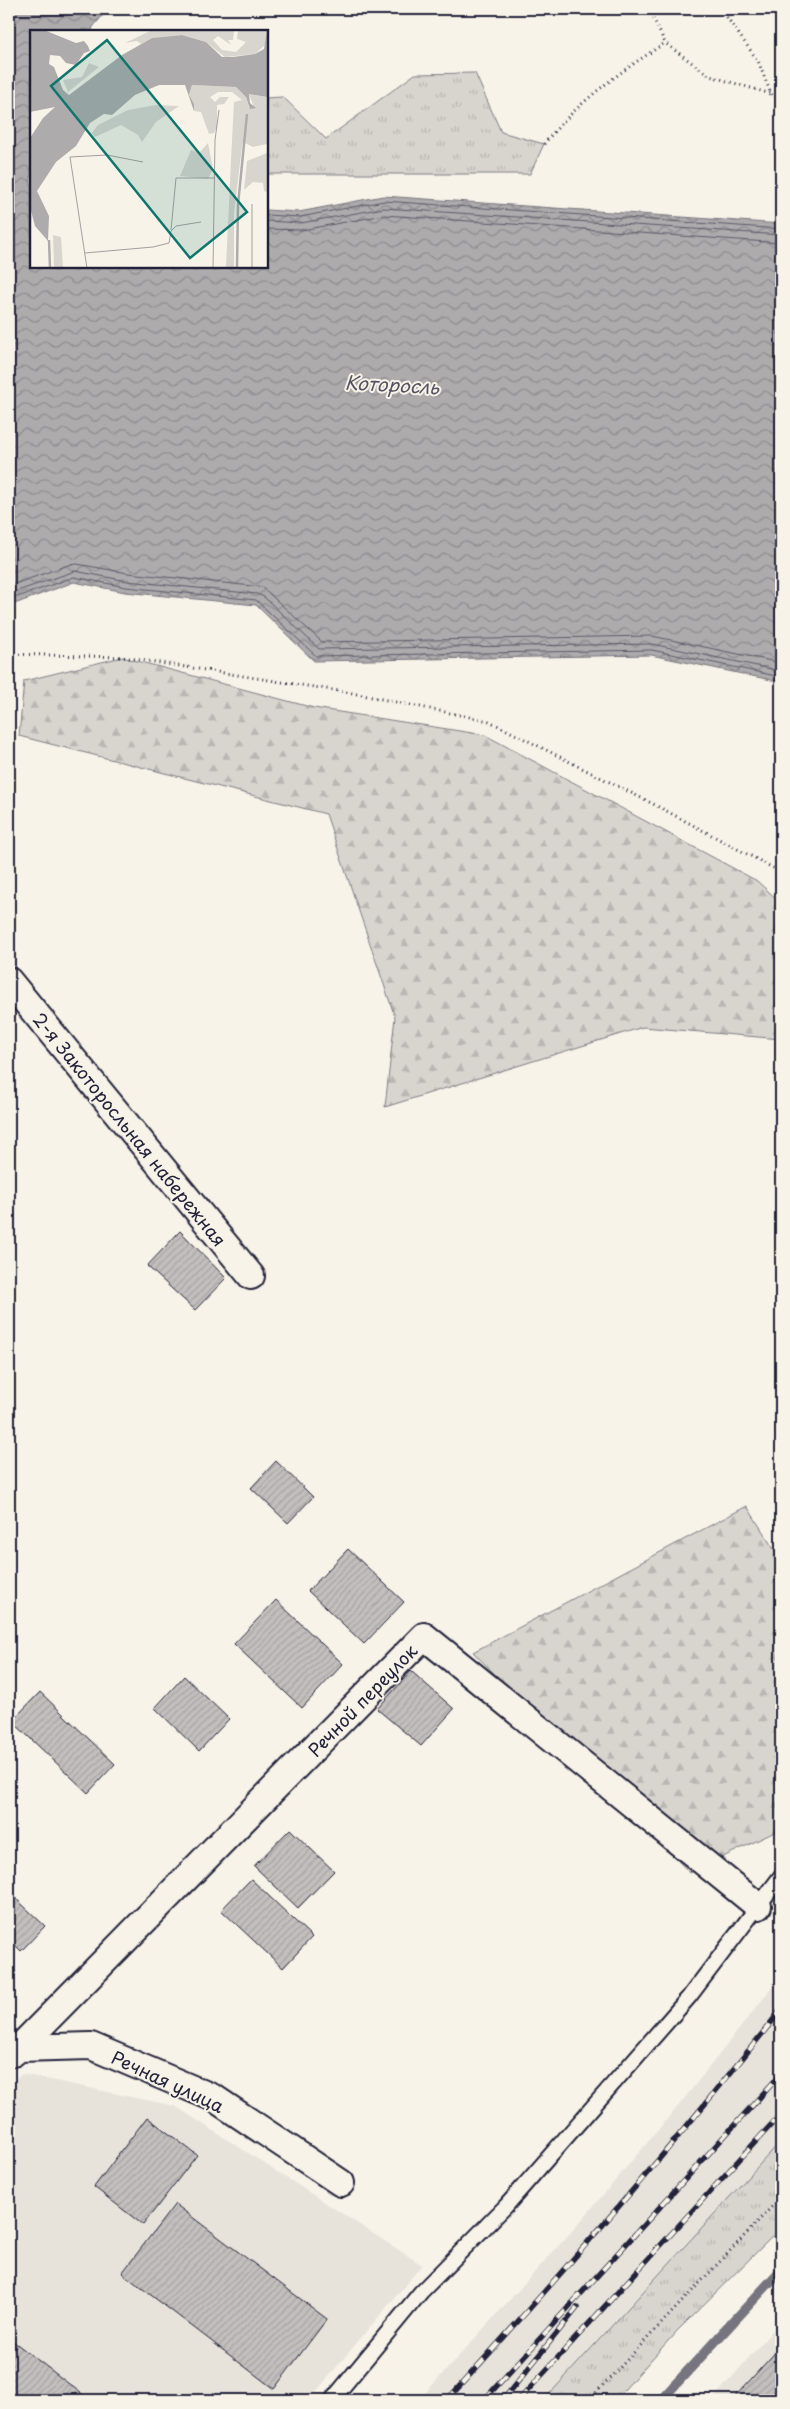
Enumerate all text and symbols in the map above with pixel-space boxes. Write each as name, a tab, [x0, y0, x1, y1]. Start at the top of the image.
inset map	[30, 30, 268, 268]
water label: Которосль	[344, 368, 441, 401]
street label: 2-я Закоторосльная набережная	[27, 1006, 233, 1252]
street label: Речной переулок	[301, 1637, 423, 1762]
street label: Речная улица	[107, 2043, 229, 2119]

